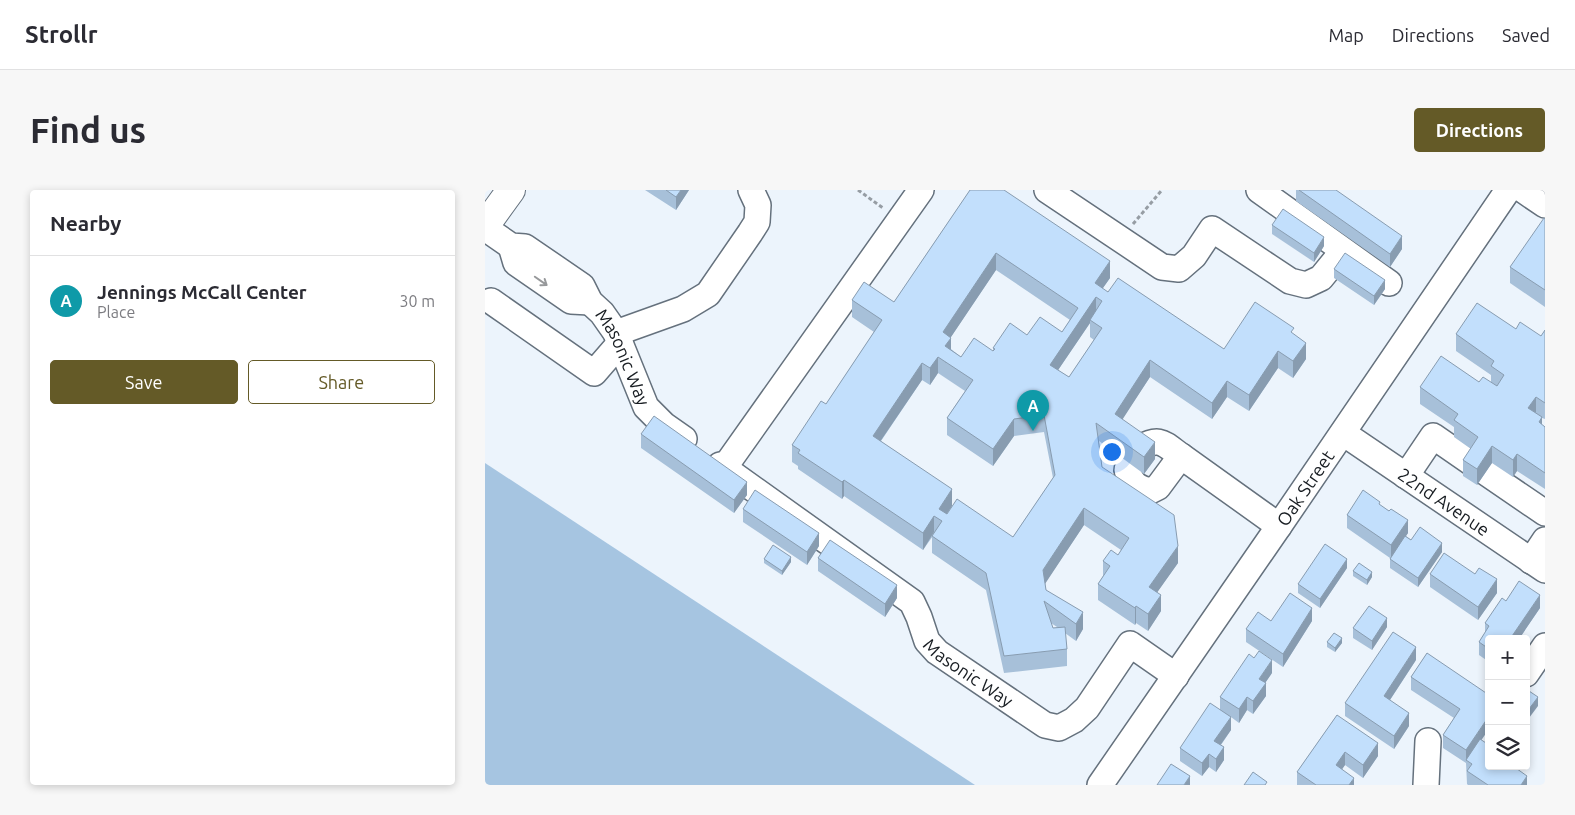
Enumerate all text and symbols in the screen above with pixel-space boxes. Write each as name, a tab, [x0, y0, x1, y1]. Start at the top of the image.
text: Strollr	[25, 21, 98, 48]
text: Map	[1328, 25, 1364, 45]
text: Directions	[1392, 25, 1474, 45]
text: Saved	[1502, 25, 1550, 45]
button: Directions	[1414, 108, 1545, 152]
text: Find us	[30, 110, 146, 150]
text: Nearby	[50, 211, 121, 235]
one-way arrow	[534, 276, 548, 286]
text: Jennings McCall Center	[97, 281, 307, 303]
text: A	[60, 292, 72, 310]
text: 30 m	[399, 292, 435, 310]
text: Place	[97, 303, 135, 321]
street label: Masonic Way	[592, 305, 654, 408]
button: Save	[50, 360, 238, 404]
button: Share	[248, 360, 435, 404]
pin: A	[1017, 390, 1049, 431]
your location	[1099, 439, 1125, 465]
street label: Oak Street	[1272, 446, 1338, 529]
street label: 22nd Avenue	[1395, 463, 1493, 539]
street label: Masonic Way	[920, 634, 1017, 711]
map controls	[1485, 635, 1530, 770]
button: +	[1485, 635, 1530, 680]
button: −	[1485, 680, 1530, 725]
button: layers	[1485, 725, 1530, 770]

